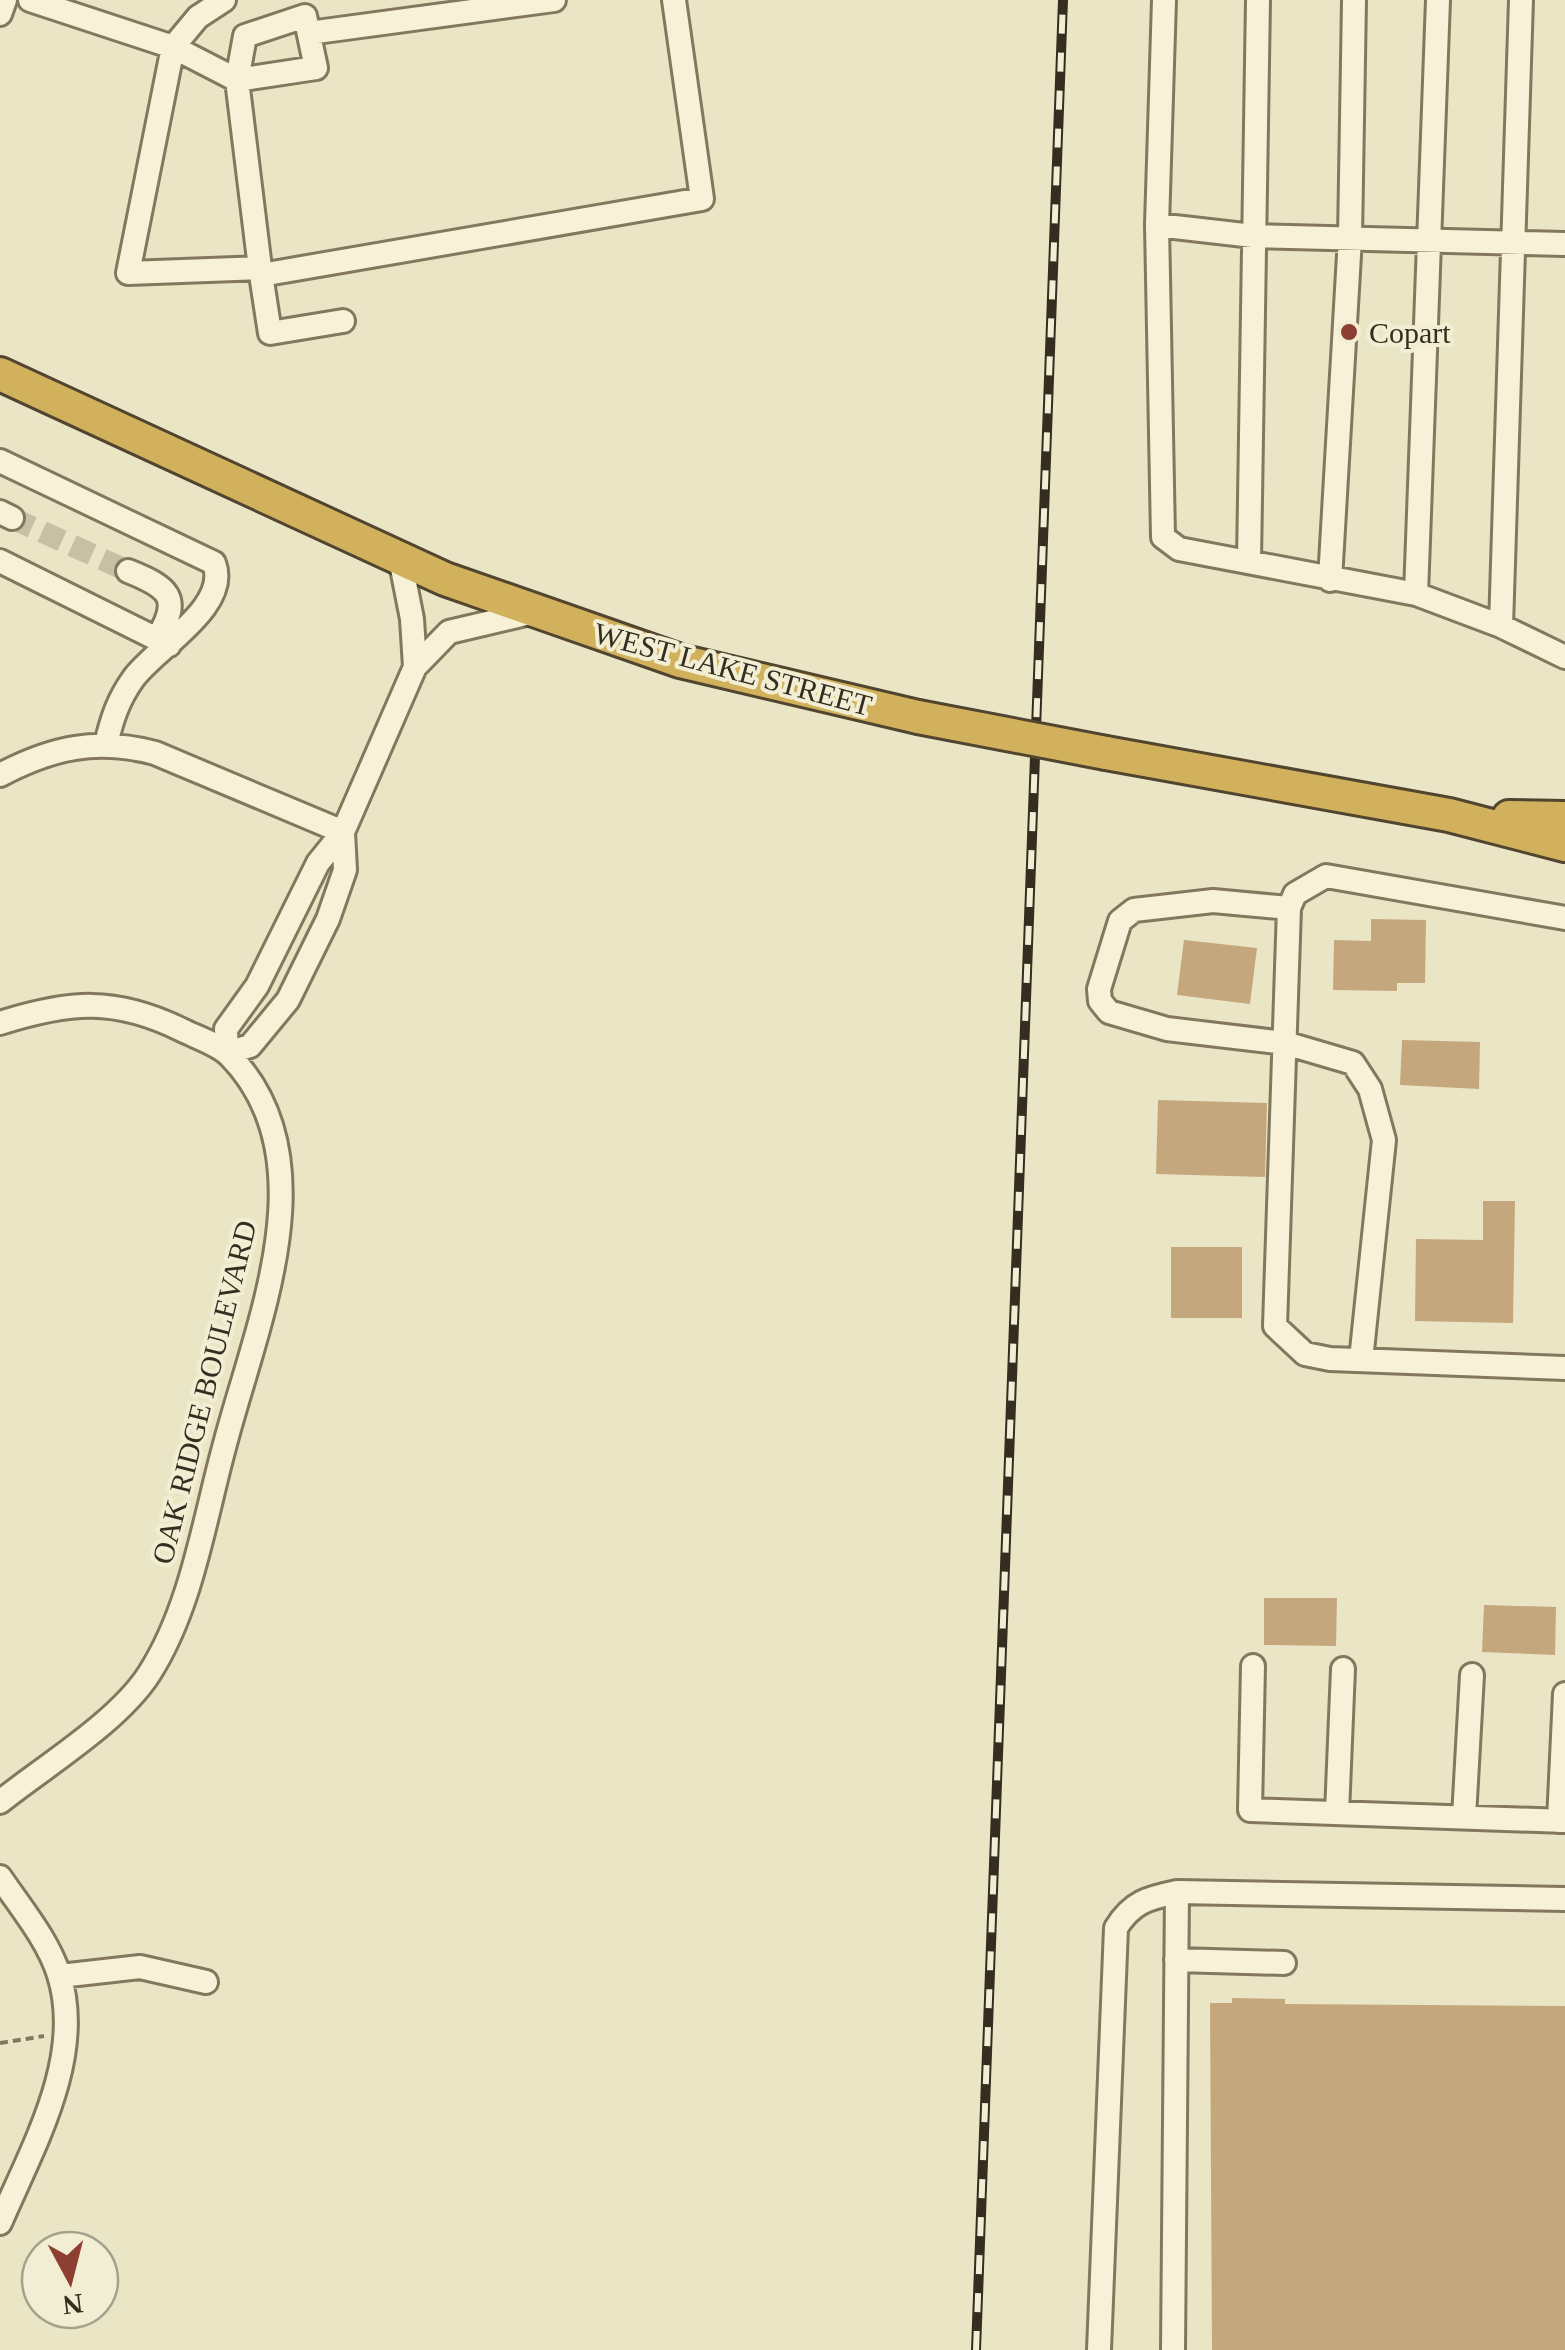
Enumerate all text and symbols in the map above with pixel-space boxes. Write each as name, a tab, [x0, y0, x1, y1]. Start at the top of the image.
place label: Copart	[1369, 316, 1451, 349]
marker: Copart	[1338, 321, 1360, 343]
street label: WEST LAKE STREET	[591, 616, 875, 722]
street label: OAK RIDGE BOULEVARD	[145, 1217, 263, 1567]
north arrow	[20, 2230, 120, 2330]
text: N	[61, 2288, 85, 2321]

